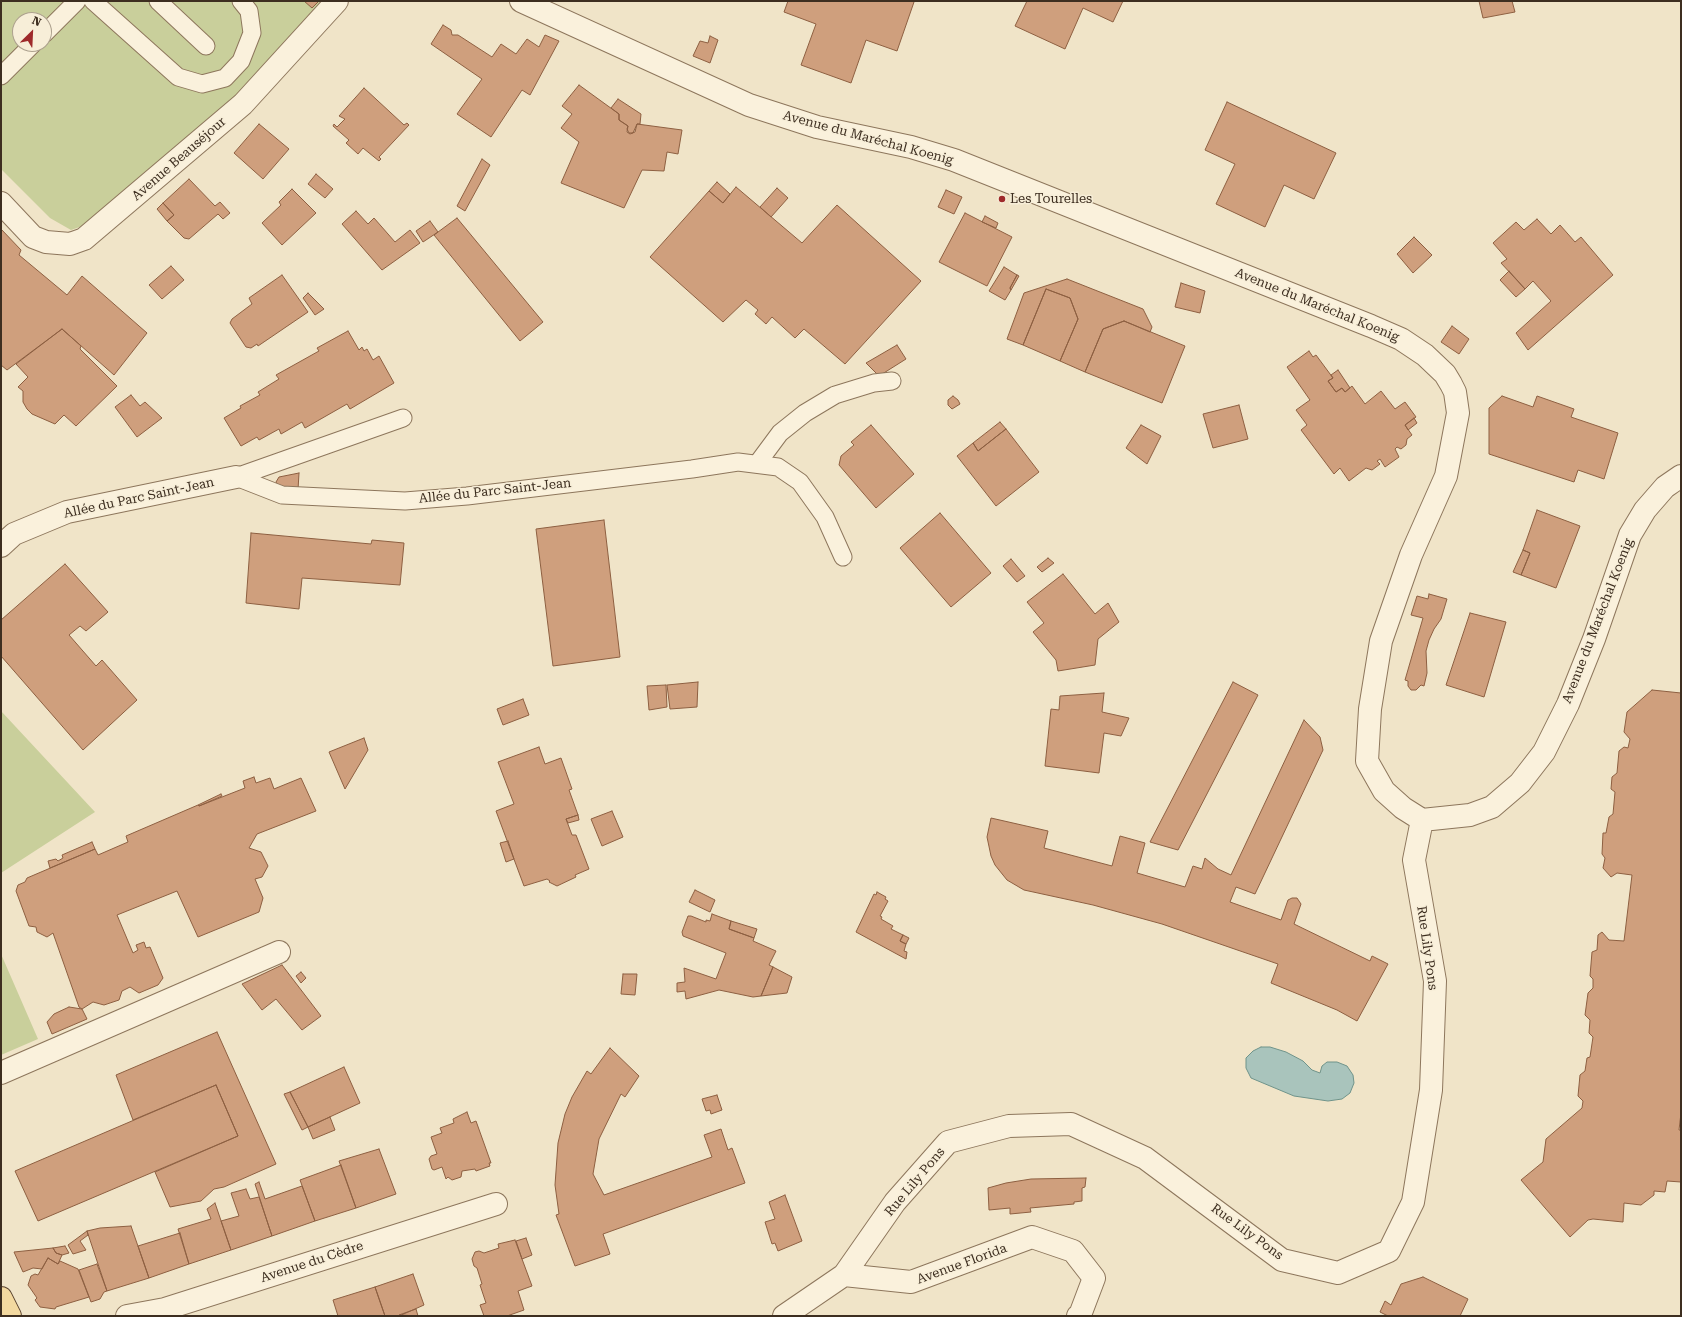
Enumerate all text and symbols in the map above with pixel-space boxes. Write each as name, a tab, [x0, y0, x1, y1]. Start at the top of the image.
north arrow	[12, 12, 52, 52]
text: N	[30, 14, 43, 29]
street label: Avenue du Maréchal Koenig	[781, 108, 955, 168]
street label: Avenue Beauséjour	[129, 114, 229, 204]
place label: Les Tourelles	[1010, 191, 1092, 207]
marker: Les Tourelles	[997, 194, 1007, 204]
street label: Avenue du Maréchal Koenig	[1233, 265, 1401, 345]
street label: Allée du Parc Saint-Jean	[62, 474, 216, 522]
street label: Allée du Parc Saint-Jean	[418, 475, 572, 507]
street label: Avenue du Maréchal Koenig	[1559, 536, 1637, 706]
street label: Rue Lily Pons	[1413, 905, 1441, 991]
street label: Rue Lily Pons	[882, 1144, 948, 1220]
street label: Rue Lily Pons	[1208, 1201, 1286, 1263]
street label: Avenue du Cèdre	[259, 1238, 365, 1286]
street label: Avenue Florida	[915, 1240, 1009, 1288]

